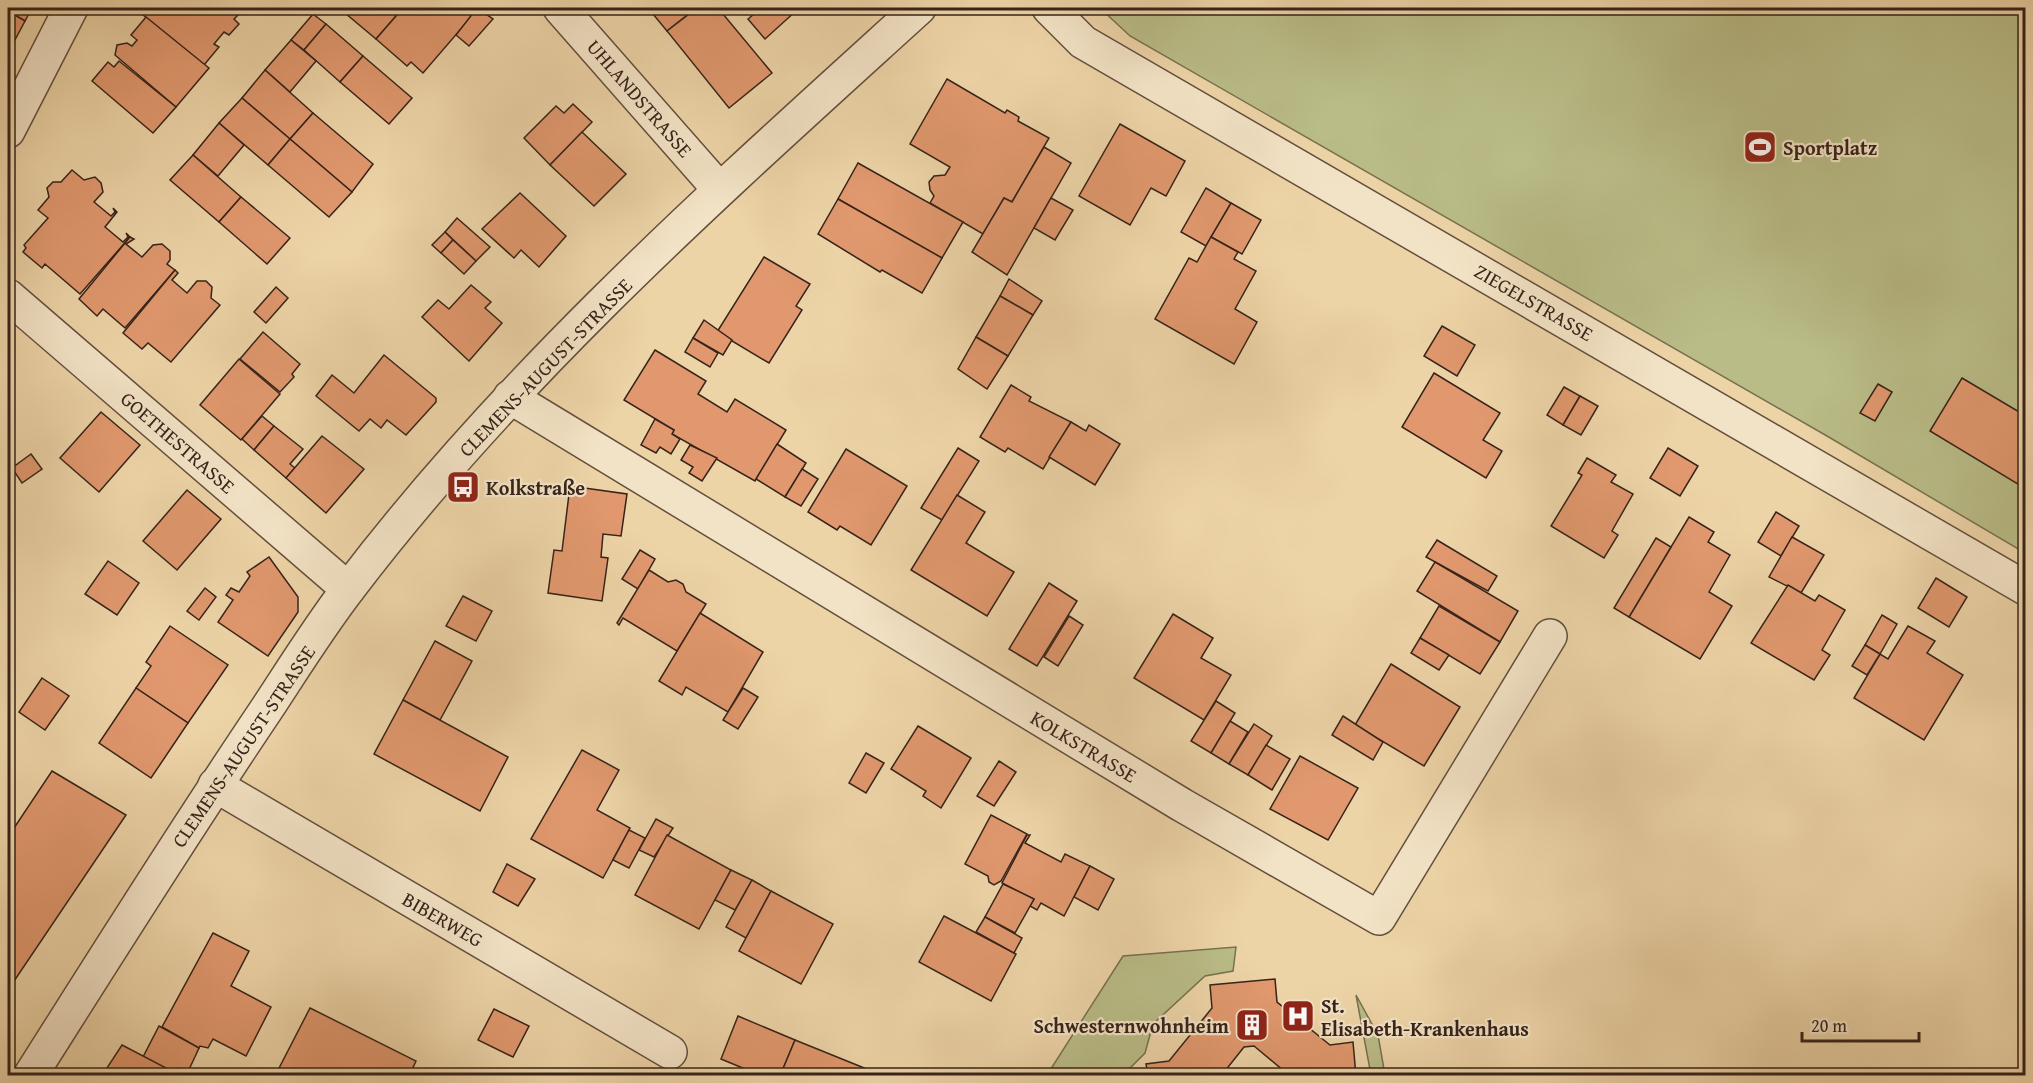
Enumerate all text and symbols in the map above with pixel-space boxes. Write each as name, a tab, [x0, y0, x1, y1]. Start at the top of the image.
street label: UHLANDSTRASSE	[581, 33, 699, 163]
sports icon: Sportplatz	[1742, 129, 1778, 165]
place label: Sportplatz	[1783, 133, 1877, 162]
street label: ZIEGELSTRASSE	[1469, 256, 1599, 348]
street label: CLEMENS-AUGUST-STRASSE	[452, 271, 638, 463]
street label: GOETHESTRASSE	[115, 384, 241, 500]
bus stop icon: Kolkstraße	[445, 469, 481, 505]
place label: Kolkstraße	[486, 473, 585, 502]
street label: CLEMENS-AUGUST-STRASSE	[164, 639, 322, 853]
street label: KOLKSTRASSE	[1025, 703, 1143, 789]
street label: BIBERWEG	[397, 884, 489, 954]
place label: St. Elisabeth-Krankenhaus	[1321, 991, 1529, 1043]
hospital icon: St. Elisabeth-Krankenhaus	[1280, 998, 1316, 1034]
scale bar	[1802, 1005, 1919, 1043]
building icon: Schwesternwohnheim	[1234, 1007, 1270, 1043]
place label: Schwesternwohnheim	[1034, 1011, 1229, 1040]
text: 20 m	[1811, 1012, 1847, 1039]

